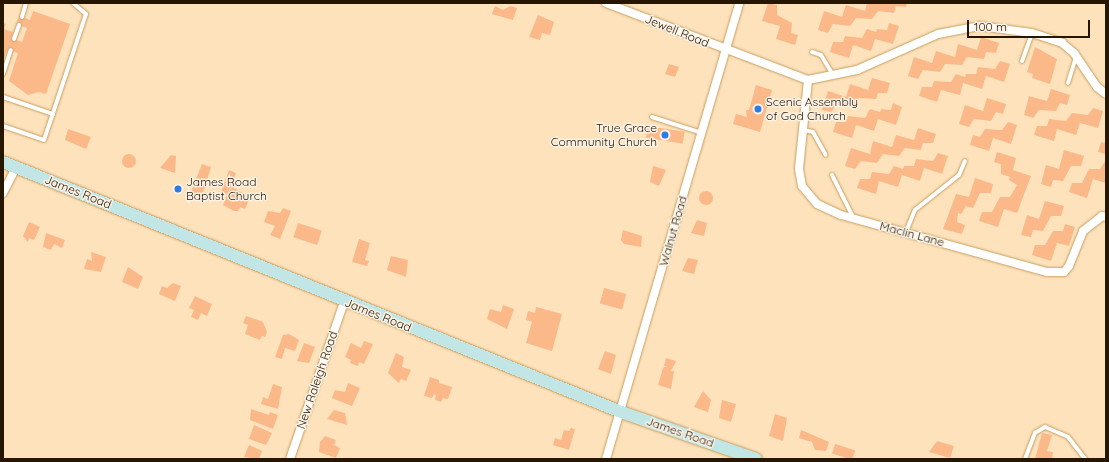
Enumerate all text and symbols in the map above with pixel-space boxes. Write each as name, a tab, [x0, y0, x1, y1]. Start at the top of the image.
street label: Jewell Road	[643, 12, 711, 50]
scale bar	[969, 12, 1092, 38]
text: 100 m	[974, 19, 1007, 34]
place label: Scenic Assembly of God Church	[766, 95, 858, 123]
marker: Scenic Assembly of God Church	[753, 104, 763, 114]
place label: True Grace Community Church	[551, 121, 657, 149]
marker: True Grace Community Church	[660, 130, 670, 140]
street label: James Road	[43, 172, 113, 212]
place label: James Road Baptist Church	[186, 175, 267, 203]
marker: James Road Baptist Church	[173, 184, 183, 194]
street label: Walnut Road	[656, 194, 690, 268]
street label: Maclin Lane	[878, 218, 946, 250]
street label: James Road	[343, 295, 413, 335]
street label: New Raleigh Road	[294, 329, 340, 431]
street label: James Road	[644, 414, 716, 450]

